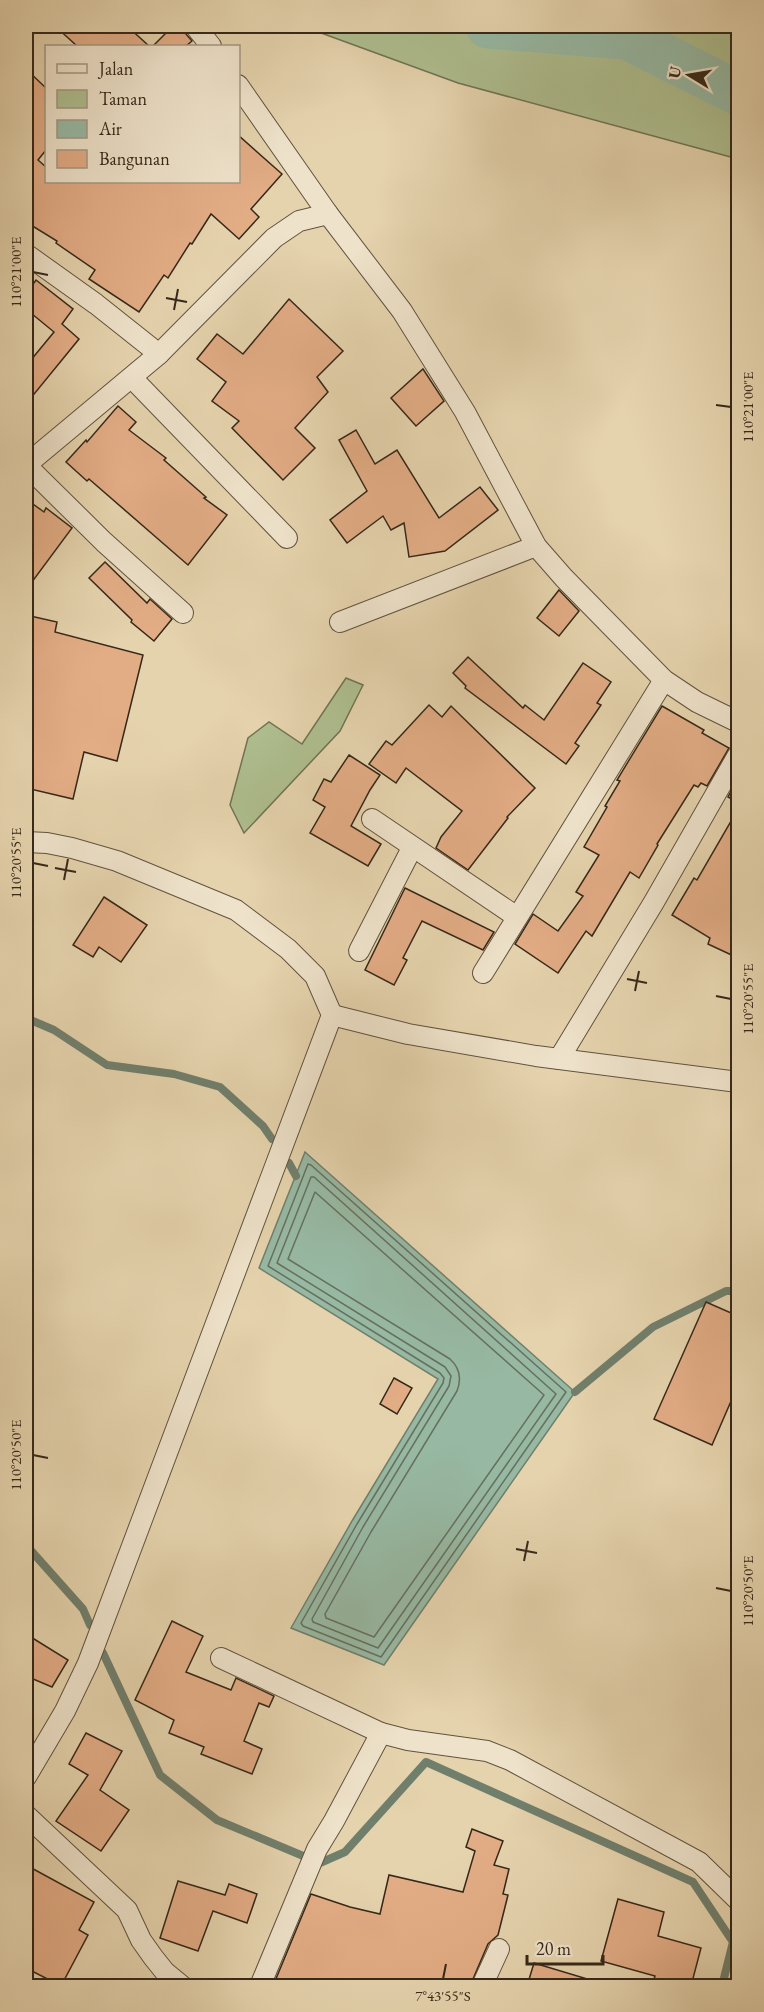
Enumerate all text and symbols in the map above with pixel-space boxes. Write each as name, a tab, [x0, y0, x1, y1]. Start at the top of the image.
legend	[45, 45, 240, 183]
north arrow	[659, 45, 719, 105]
text: Jalan	[97, 57, 134, 80]
text: U	[663, 64, 686, 80]
text: Taman	[99, 87, 148, 110]
text: Air	[98, 117, 122, 140]
text: Bangunan	[99, 147, 170, 170]
text: 110°21'00"E	[6, 236, 25, 308]
text: 110°21'00"E	[738, 371, 757, 443]
text: 110°20'55"E	[6, 827, 25, 899]
text: 110°20'55"E	[738, 963, 757, 1035]
text: 110°20'50"E	[6, 1419, 25, 1491]
text: 110°20'50"E	[738, 1555, 757, 1627]
scale bar	[527, 1928, 604, 1966]
text: 20 m	[536, 1937, 571, 1960]
text: 7°43'55"S	[415, 1986, 471, 2005]

